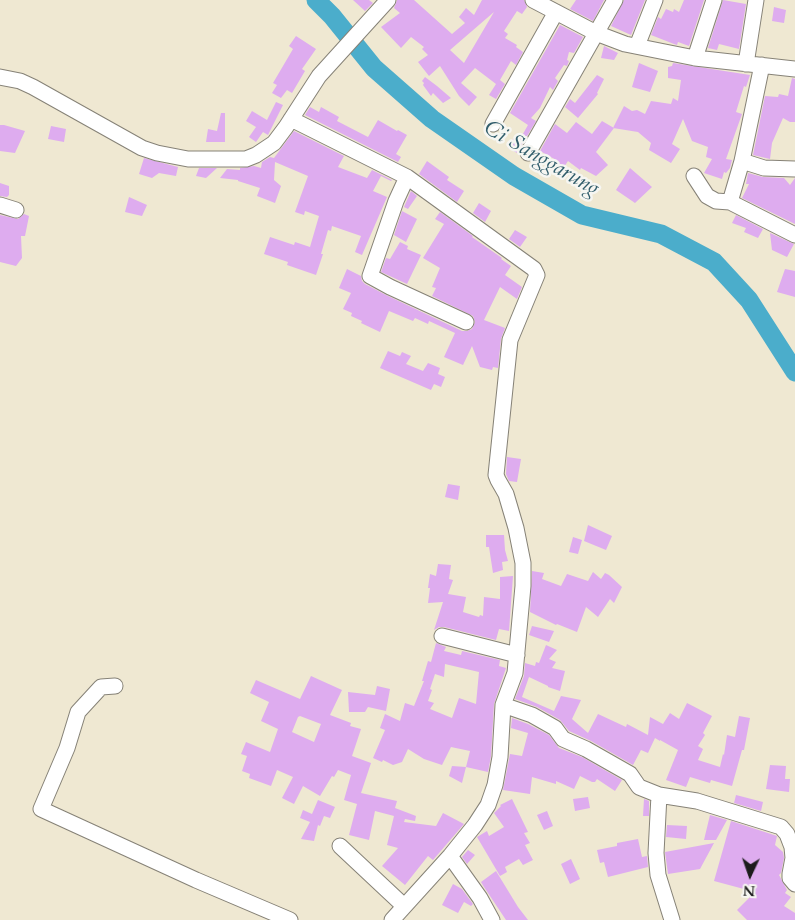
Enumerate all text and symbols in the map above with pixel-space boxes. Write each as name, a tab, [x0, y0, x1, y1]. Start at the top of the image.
water label: Ci Sanggarung	[479, 115, 603, 203]
north arrow	[725, 850, 775, 900]
text: N	[743, 881, 756, 900]

